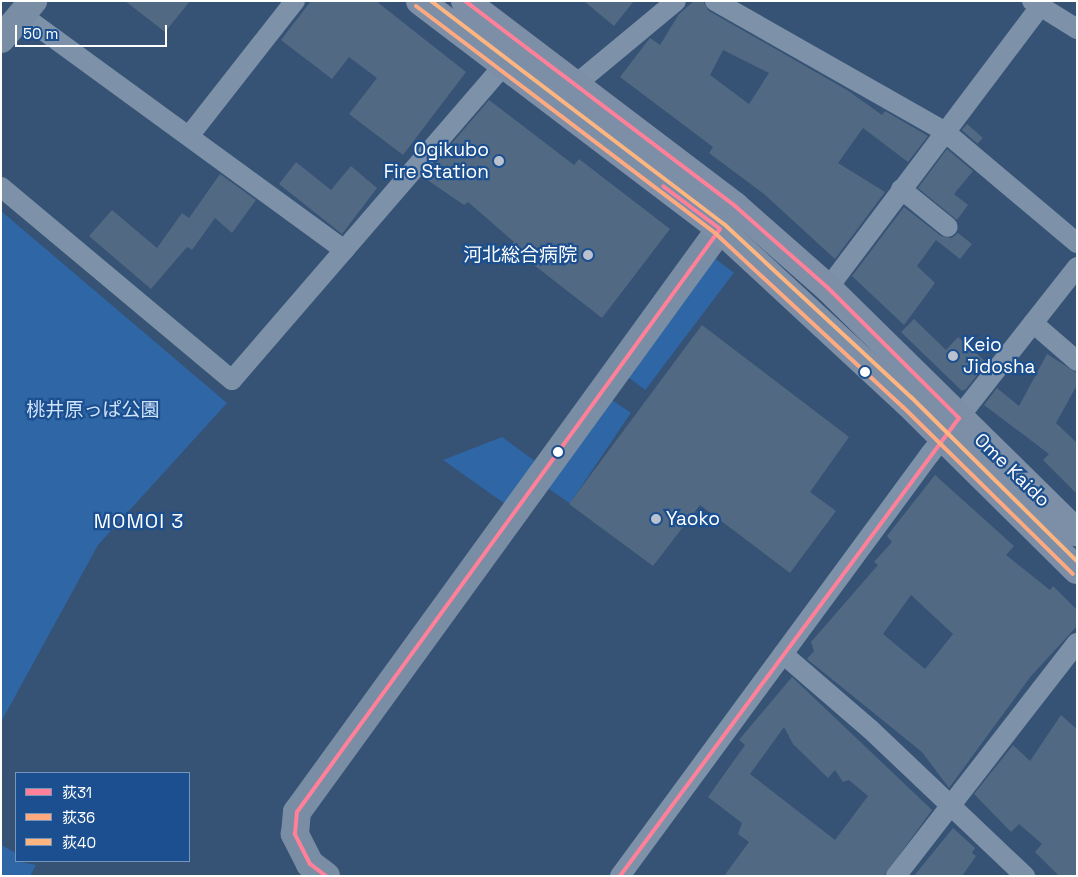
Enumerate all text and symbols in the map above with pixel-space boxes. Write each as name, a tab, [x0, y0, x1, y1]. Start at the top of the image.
scale bar	[18, 15, 170, 47]
text: 50 m	[23, 24, 58, 43]
place label: Ogikubo Fire Station	[384, 139, 489, 183]
marker: Ogikubo Fire Station	[493, 155, 505, 167]
place label: 河北総合病院	[463, 244, 577, 266]
marker: 河北総合病院	[581, 248, 595, 262]
place label: Keio Jidosha	[963, 334, 1036, 378]
marker: Keio Jidosha	[947, 350, 959, 362]
unlabelled marker	[860, 367, 870, 377]
park label: 桃井原っぱ公園	[27, 399, 159, 421]
street label: Ome Kaido	[969, 428, 1055, 512]
unlabelled marker	[553, 447, 563, 457]
place label: Yaoko	[666, 508, 720, 530]
district label: MOMOI 3	[93, 509, 185, 533]
marker: Yaoko	[650, 513, 662, 525]
legend	[15, 772, 190, 862]
text: 荻31	[62, 783, 92, 802]
text: 荻36	[62, 808, 95, 827]
text: 荻40	[62, 833, 96, 852]

